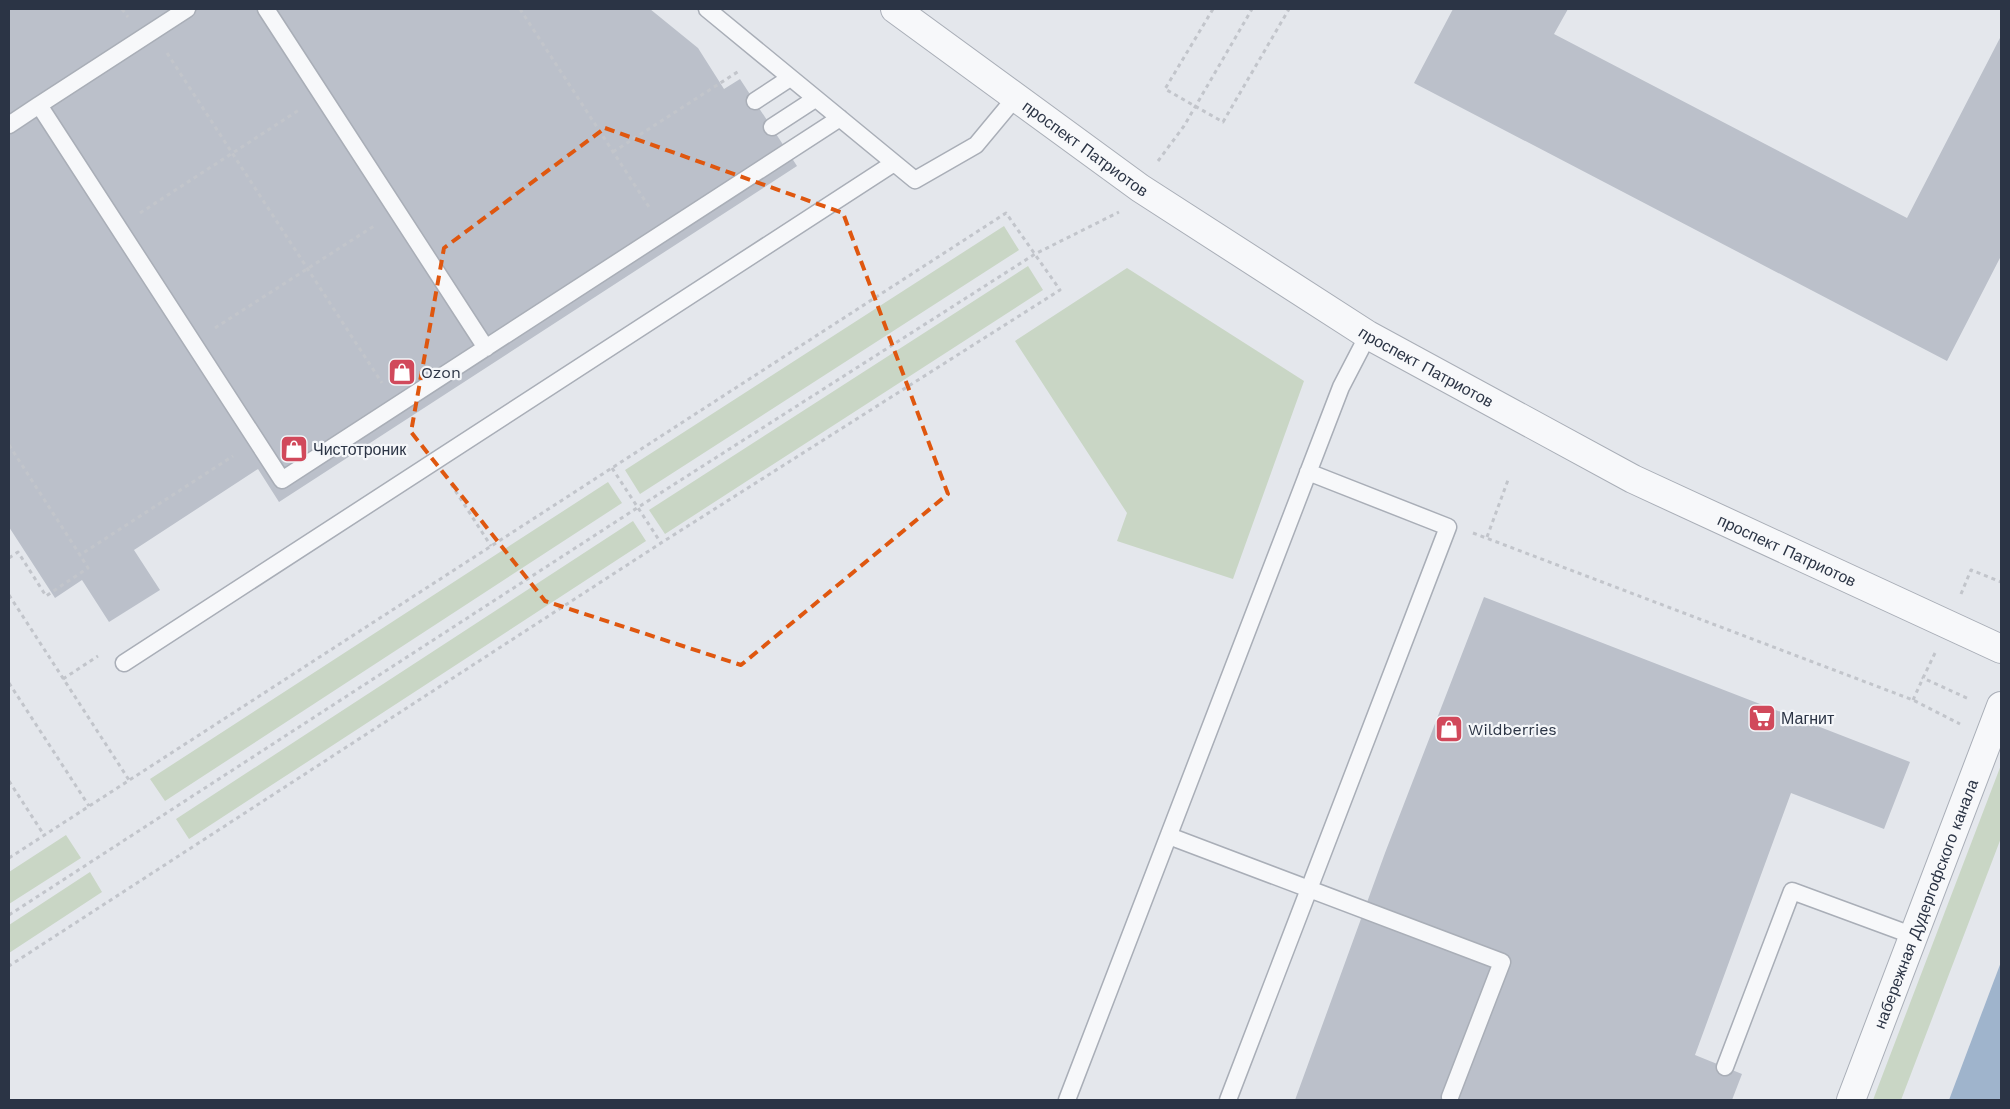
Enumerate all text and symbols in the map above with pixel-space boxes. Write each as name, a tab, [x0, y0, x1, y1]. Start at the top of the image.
street label: проспект Патриотов	[1019, 96, 1152, 200]
street label: проспект Патриотов	[1355, 322, 1497, 411]
shop icon: Ozon	[387, 357, 417, 387]
place label: Ozon	[421, 363, 461, 382]
shop icon: Чистотроник	[279, 434, 309, 464]
place label: Чистотроник	[313, 440, 407, 459]
street label: проспект Патриотов	[1715, 510, 1859, 590]
supermarket icon: Магнит	[1747, 703, 1777, 733]
place label: Магнит	[1781, 709, 1835, 728]
shop icon: Wildberries	[1434, 714, 1464, 744]
place label: Wildberries	[1468, 720, 1557, 739]
street label: набережная Дудергофского канала	[1870, 776, 1982, 1031]

